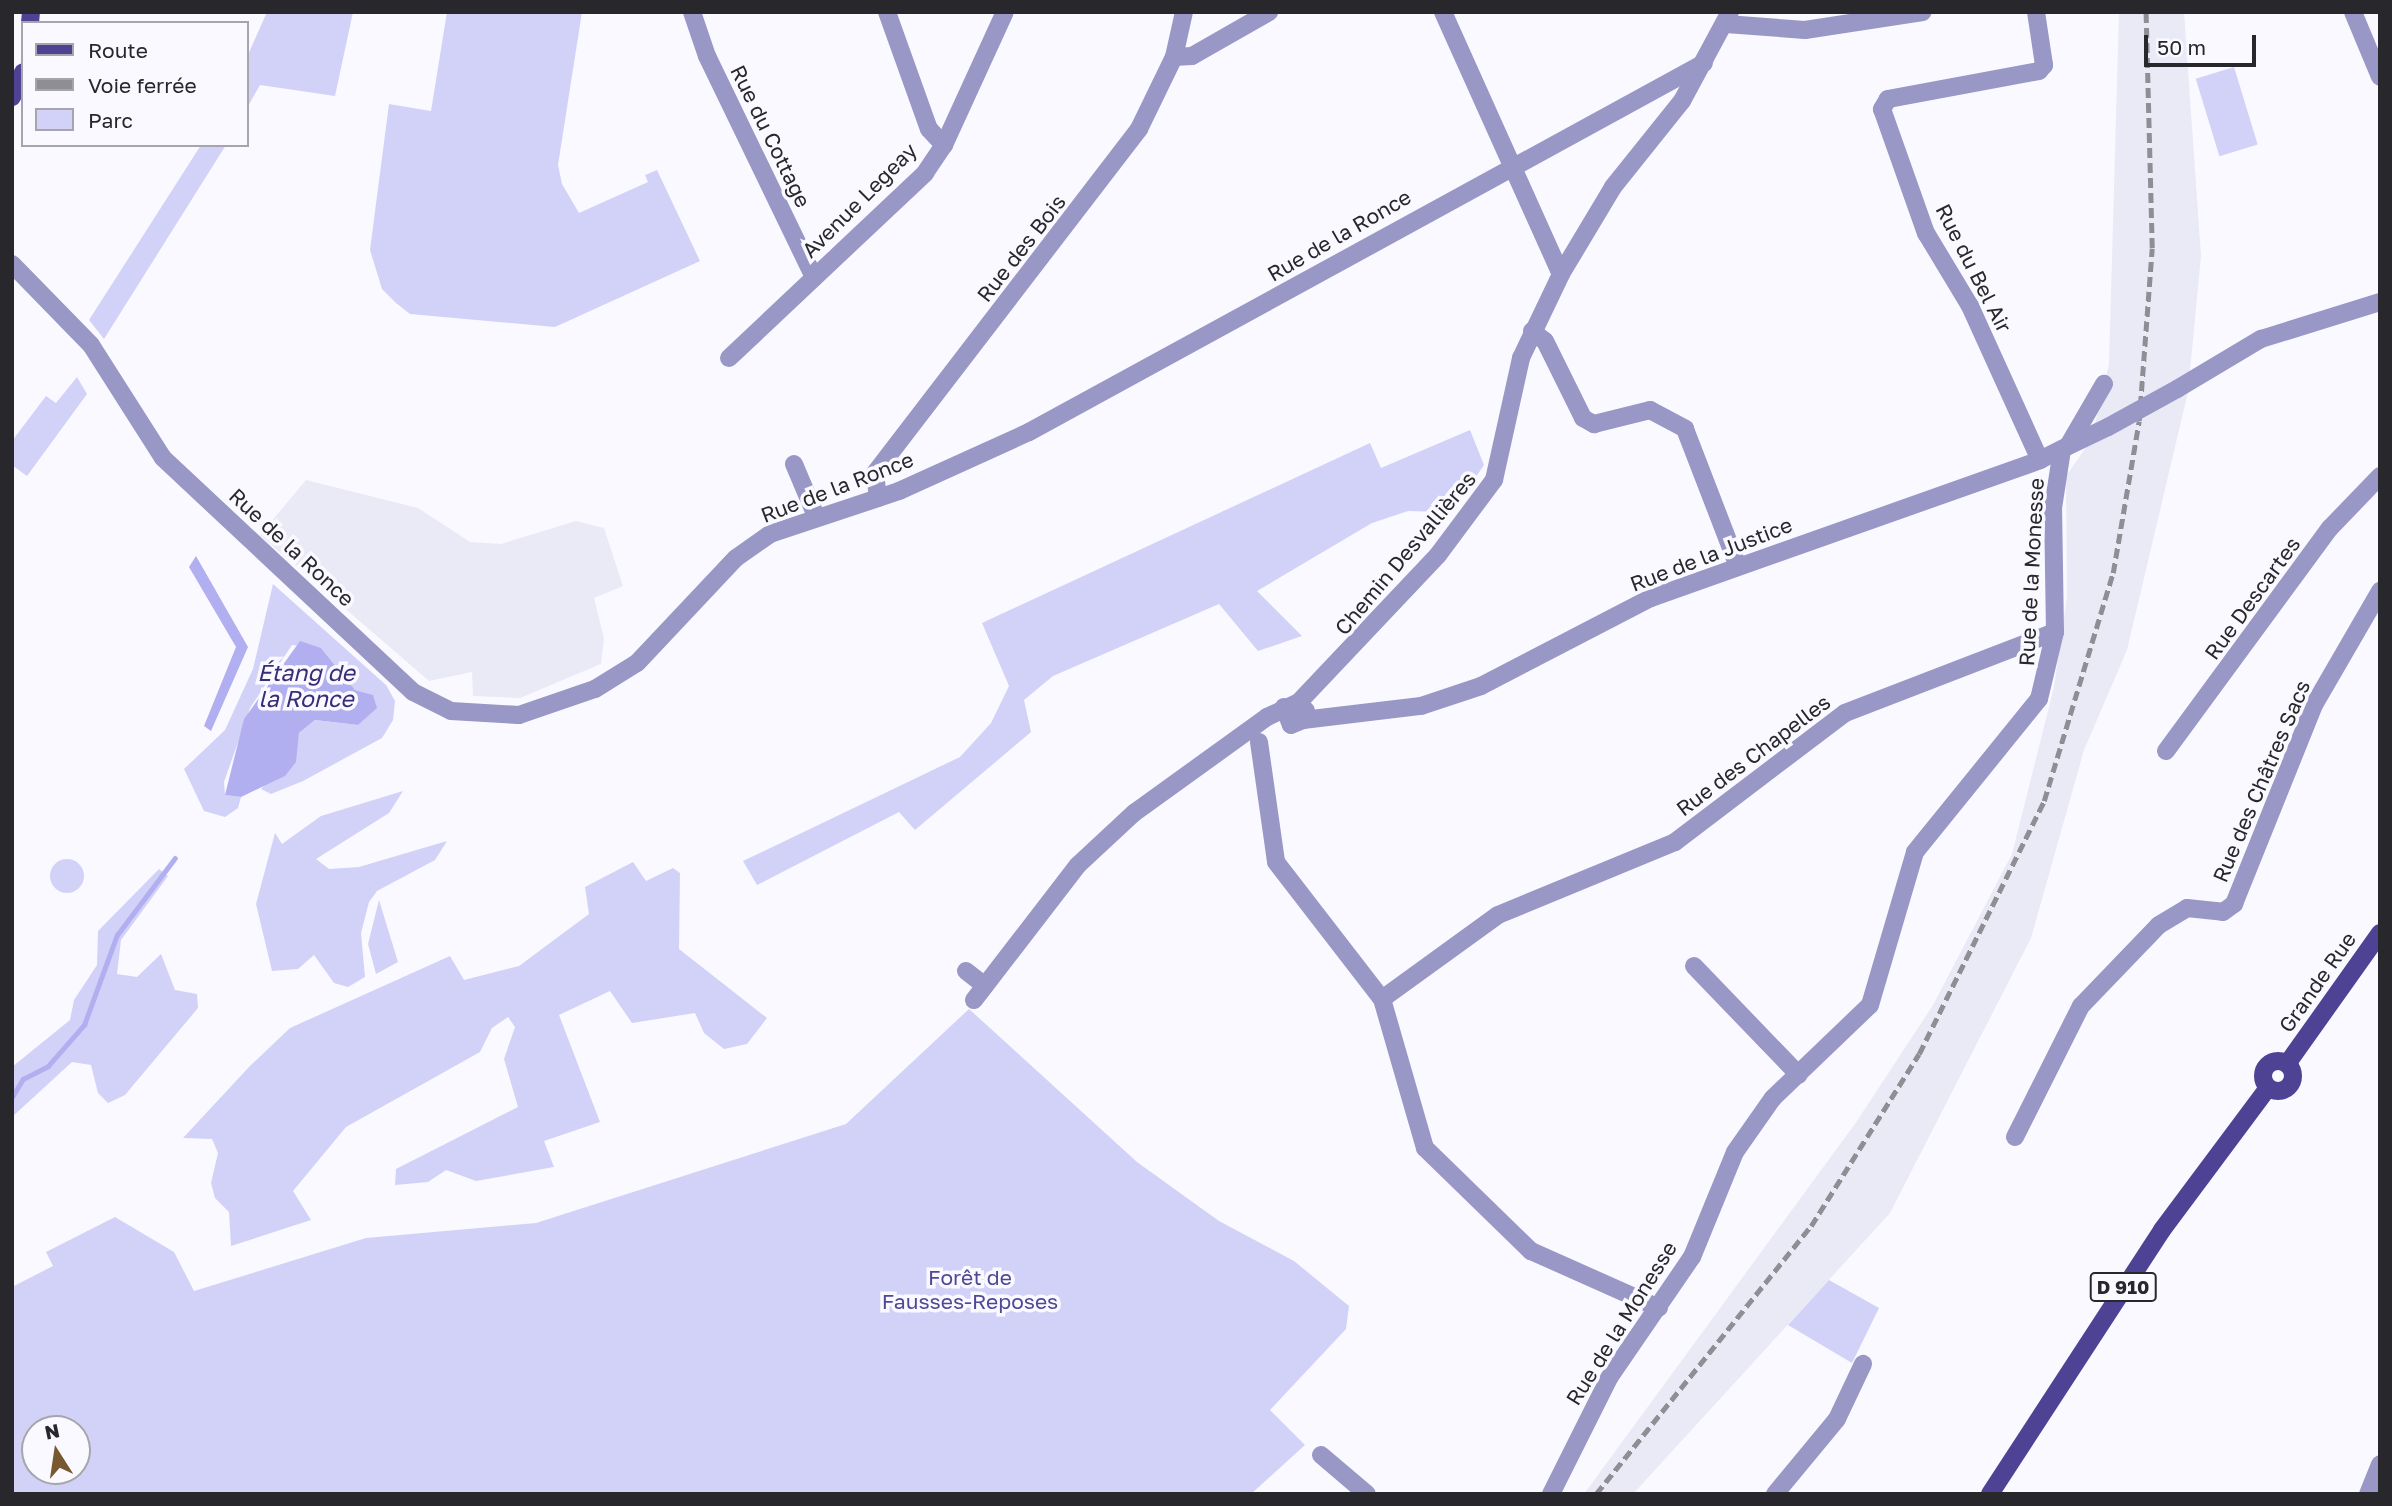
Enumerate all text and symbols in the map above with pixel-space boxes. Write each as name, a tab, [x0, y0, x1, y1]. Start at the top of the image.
legend	[21, 21, 248, 147]
scale bar	[2147, 21, 2259, 65]
text: 50 m	[2157, 34, 2206, 60]
text: Route	[88, 37, 148, 63]
street label: Rue du Cottage	[726, 61, 816, 211]
text: Voie ferrée	[88, 72, 197, 98]
text: Parc	[88, 107, 133, 133]
street label: Avenue Legeay	[796, 137, 922, 263]
street label: Rue de la Ronce	[1263, 184, 1415, 286]
street label: Rue des Bois	[971, 189, 1071, 307]
street label: Rue du Bel Air	[1931, 199, 2017, 337]
street label: Rue de la Ronce	[757, 446, 917, 528]
street label: Chemin Desvallières	[1329, 466, 1481, 640]
street label: Rue de la Monesse	[2013, 477, 2049, 667]
street label: Rue de la Ronce	[224, 483, 360, 611]
street label: Rue de la Justice	[1627, 512, 1795, 596]
street label: Rue Descartes	[2199, 532, 2305, 664]
water label: Étang de la Ronce	[257, 658, 355, 712]
street label: Rue des Châtres Sacs	[2207, 676, 2315, 886]
street label: Rue des Chapelles	[1671, 689, 1835, 821]
street label: Grande Rue	[2273, 927, 2361, 1037]
street label: Rue de la Monesse	[1560, 1236, 1682, 1410]
park label: Forêt de Fausses-Reposes	[882, 1264, 1058, 1314]
road number: D 910	[2088, 1272, 2158, 1302]
north arrow	[21, 1415, 91, 1485]
text: N	[42, 1418, 61, 1444]

